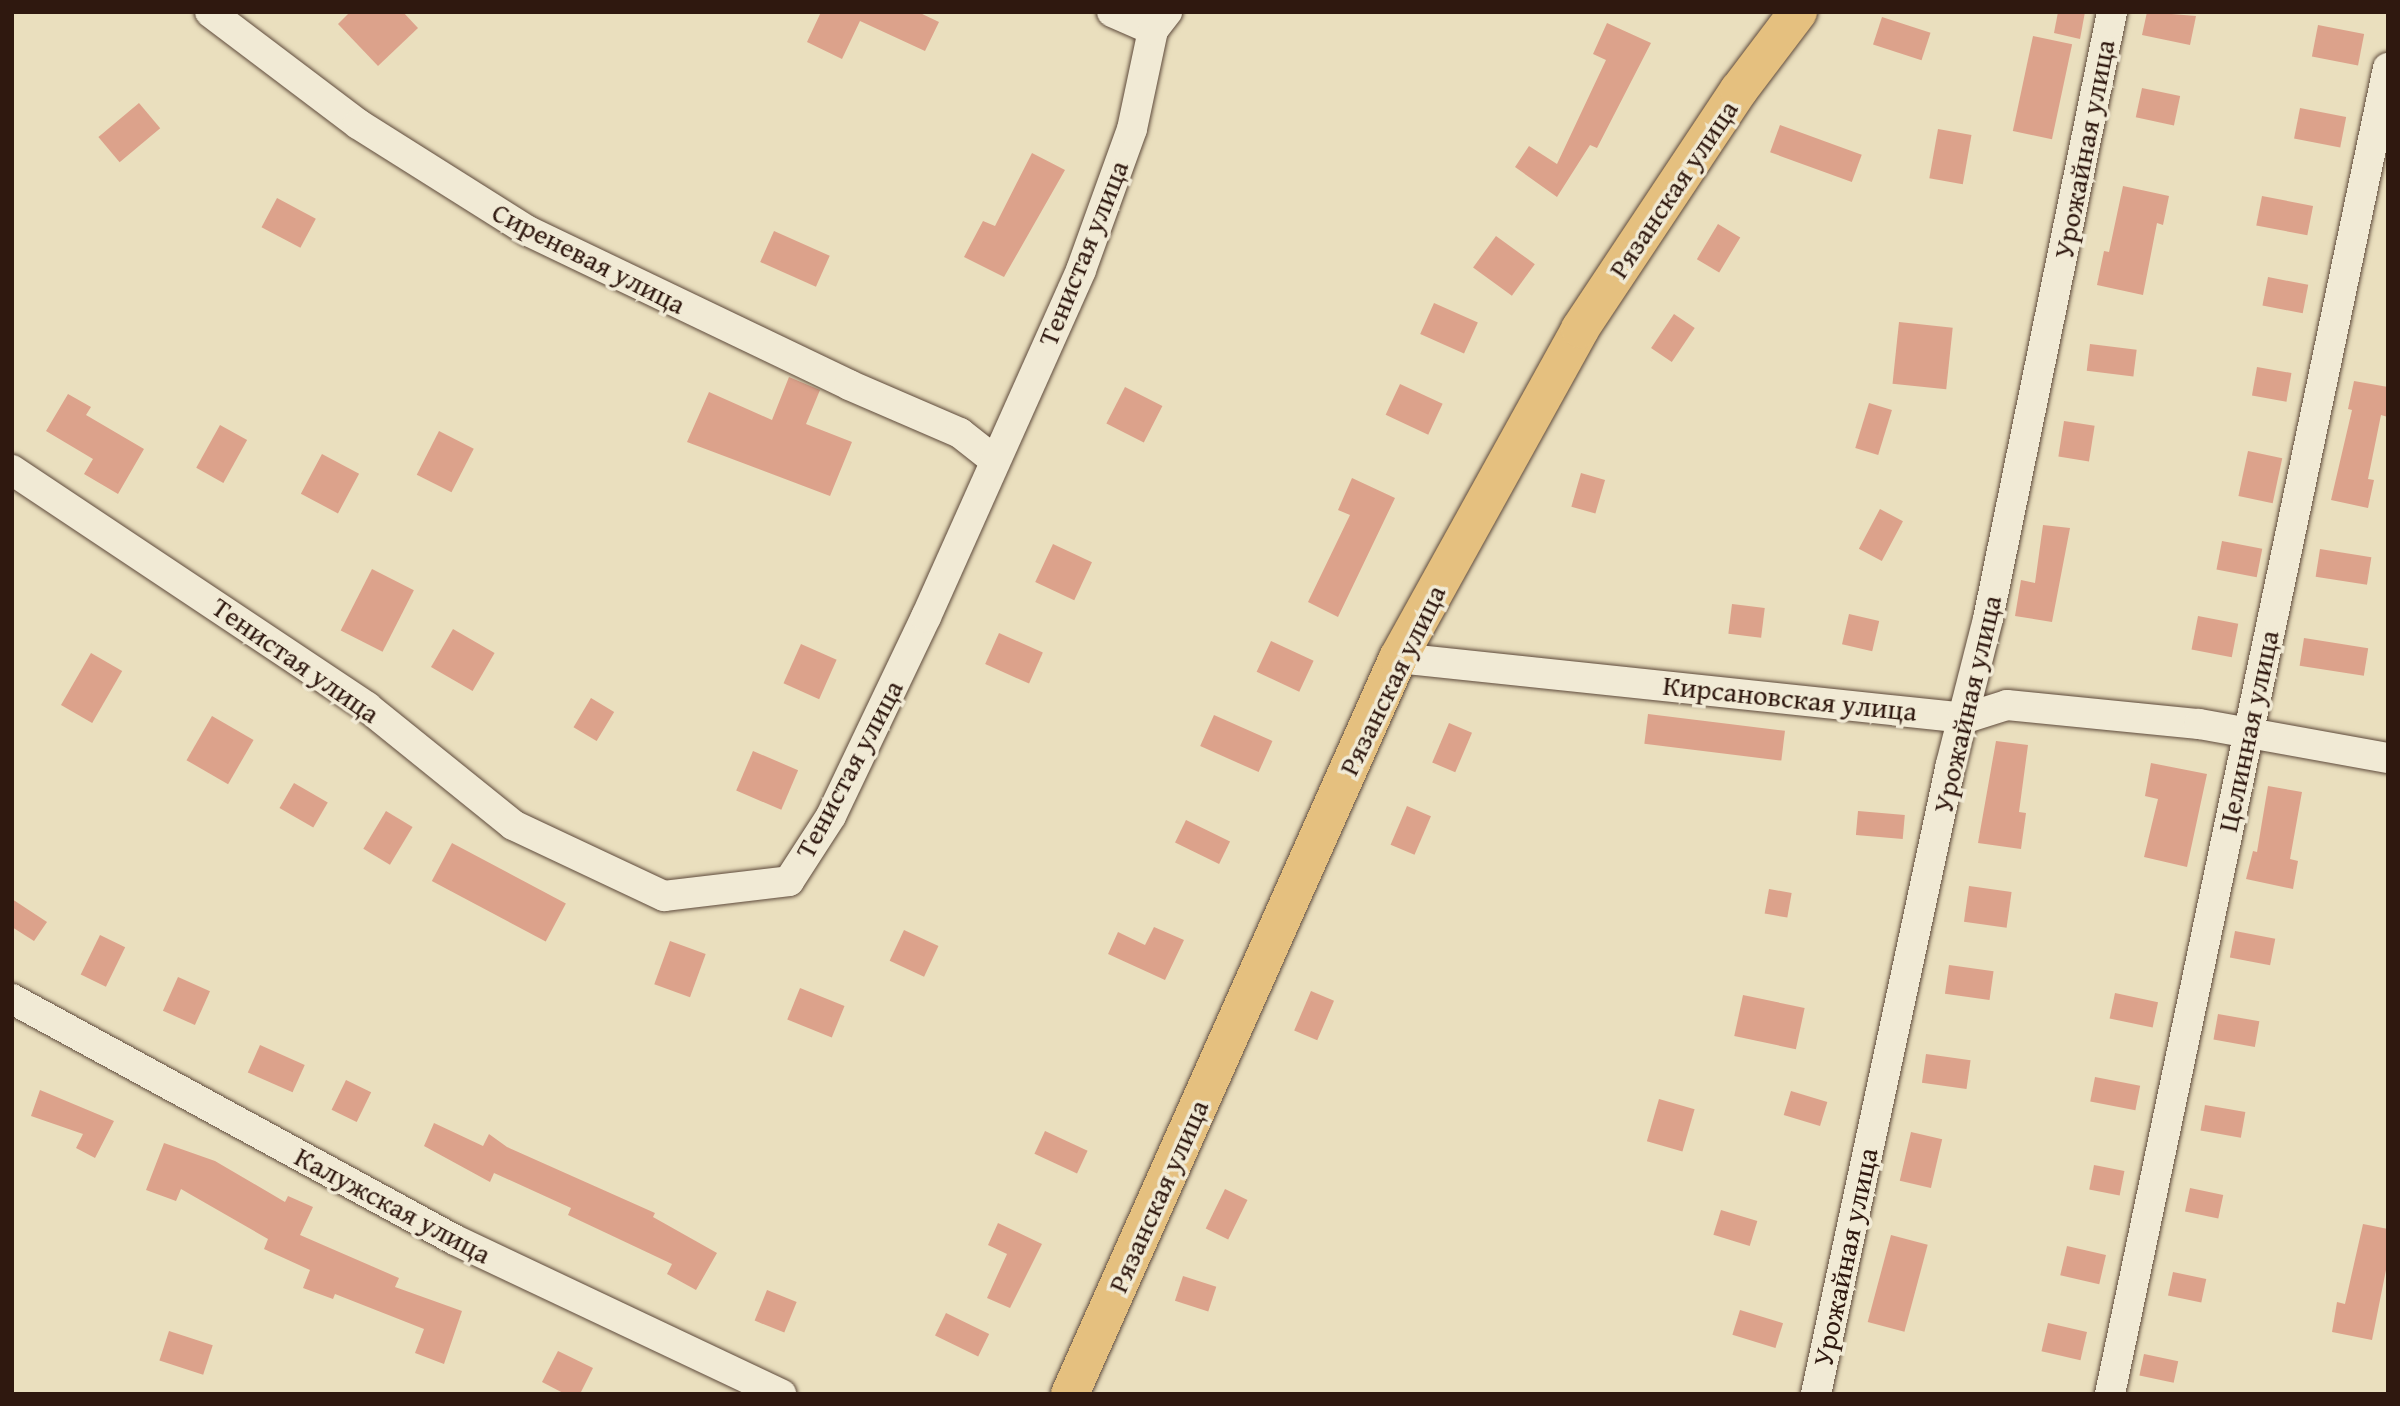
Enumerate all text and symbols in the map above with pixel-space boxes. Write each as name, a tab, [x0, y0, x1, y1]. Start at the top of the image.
street label: Урожайная улица	[2046, 37, 2122, 261]
street label: Рязанская улица	[1601, 94, 1745, 284]
street label: Тенистая улица	[1031, 155, 1135, 351]
street label: Сиреневая улица	[487, 195, 691, 321]
street label: Рязанская улица	[1331, 579, 1453, 781]
street label: Тенистая улица	[206, 590, 386, 730]
street label: Урожайная улица	[1926, 592, 2008, 816]
street label: Целинная улица	[2210, 627, 2286, 835]
street label: Кирсановская улица	[1661, 668, 1919, 728]
street label: Тенистая улица	[788, 674, 910, 864]
street label: Рязанская улица	[1100, 1094, 1216, 1298]
street label: Калужская улица	[289, 1139, 497, 1271]
street label: Урожайная улица	[1805, 1145, 1885, 1369]

